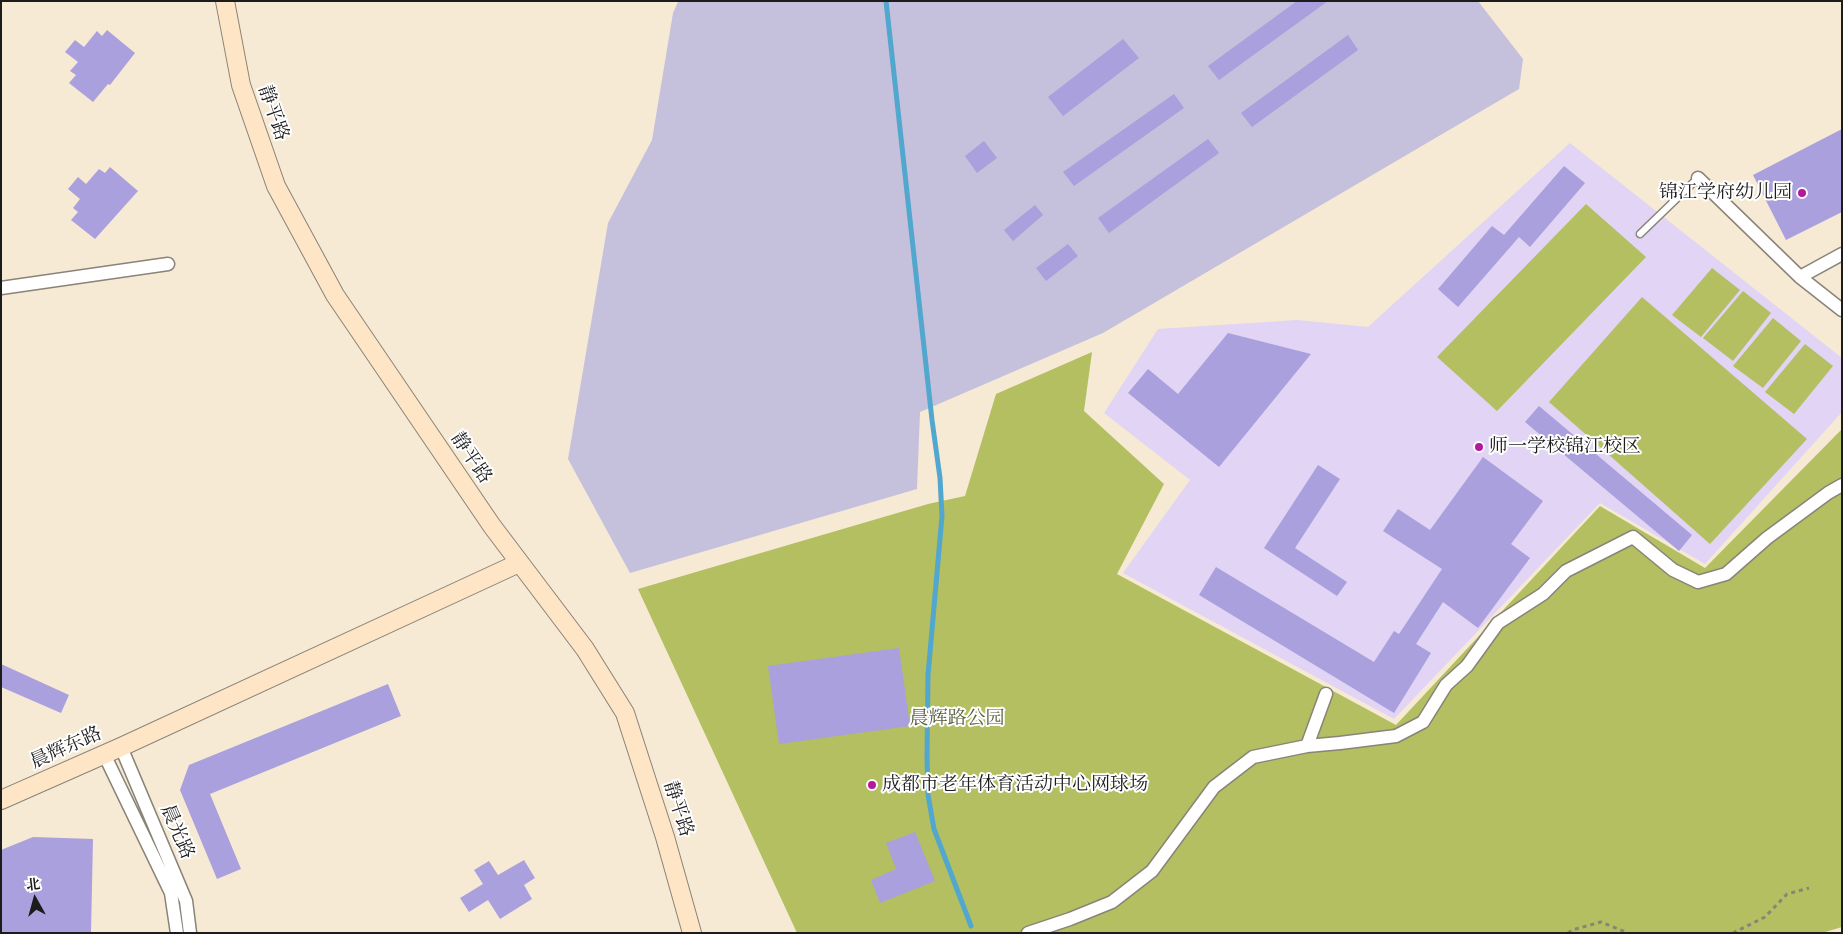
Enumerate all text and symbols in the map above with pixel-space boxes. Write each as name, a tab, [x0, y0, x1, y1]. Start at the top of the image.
street label: 静平路	[253, 82, 293, 144]
place label: 锦江学府幼儿园	[1659, 182, 1792, 204]
marker: 锦江学府幼儿园	[1796, 187, 1808, 199]
street label: 静平路	[446, 428, 496, 488]
place label: 师一学校锦江校区	[1489, 436, 1641, 458]
marker: 师一学校锦江校区	[1473, 441, 1485, 453]
park label: 晨辉路公园	[910, 708, 1004, 730]
street label: 晨辉东路	[27, 722, 105, 774]
place label: 成都市老年体育活动中心网球场	[882, 774, 1148, 796]
street label: 静平路	[658, 778, 698, 840]
marker: 成都市老年体育活动中心网球场	[866, 779, 878, 791]
street label: 晨光路	[155, 801, 199, 863]
north arrow	[10, 874, 60, 924]
text: 北	[25, 874, 41, 894]

